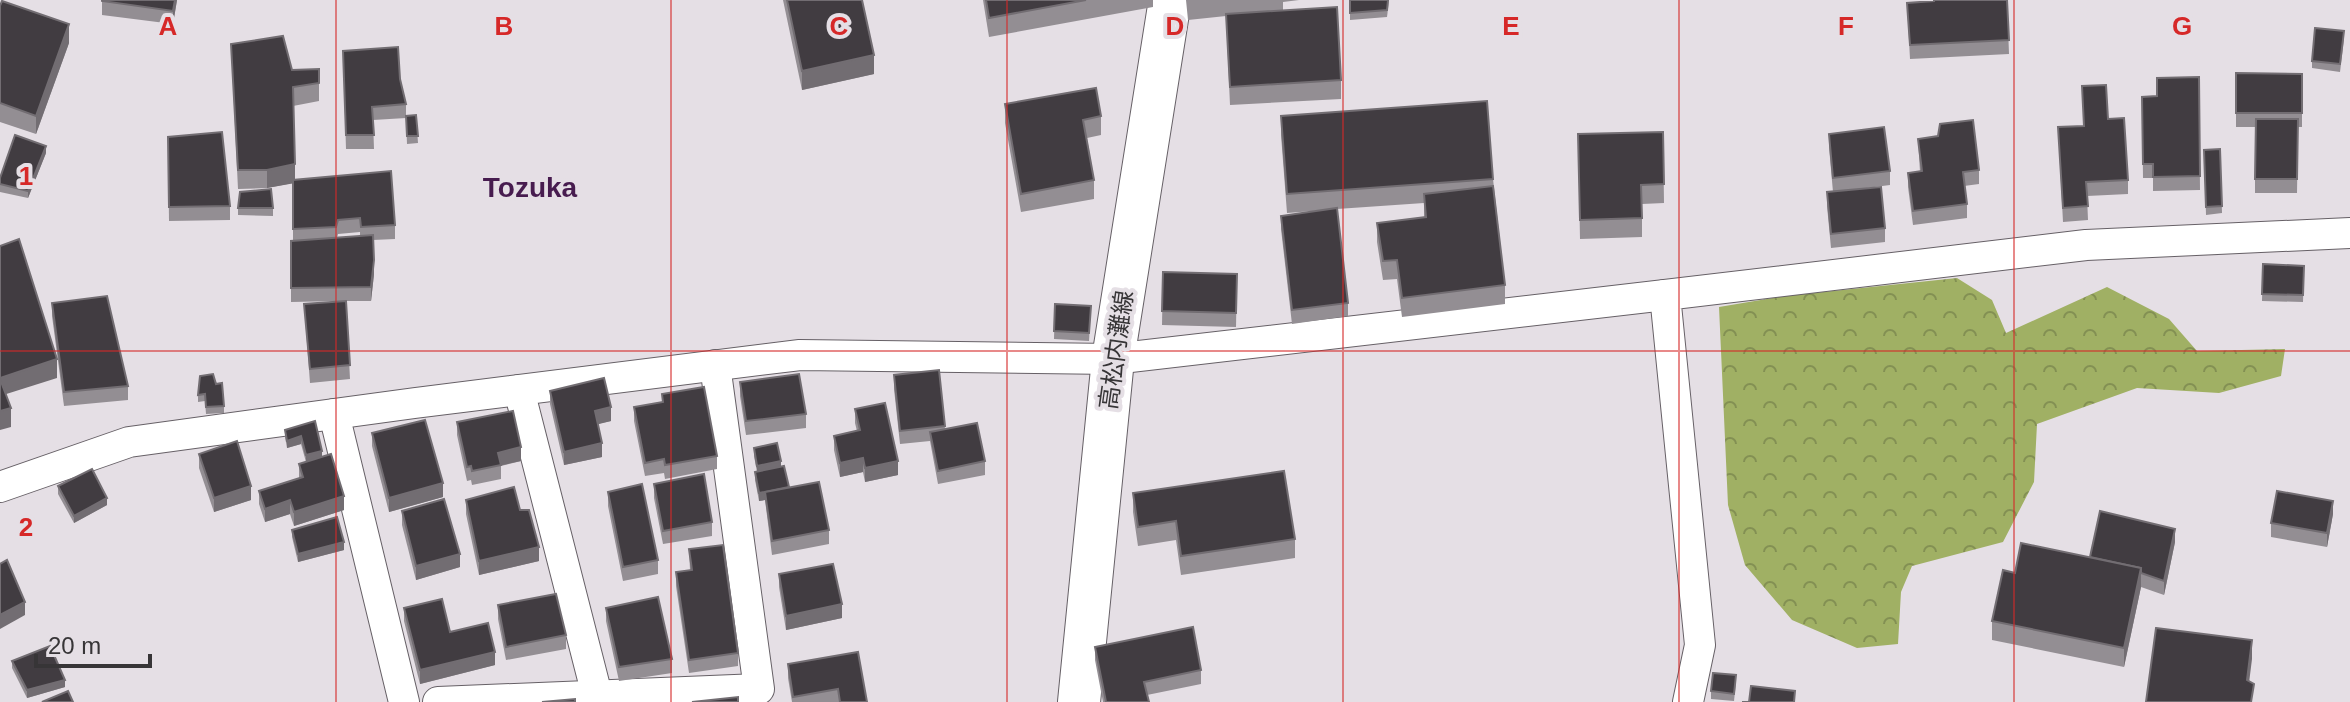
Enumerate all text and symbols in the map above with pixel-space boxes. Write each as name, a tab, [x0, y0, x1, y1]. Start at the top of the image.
text: A	[159, 11, 178, 41]
text: B	[495, 11, 513, 41]
text: C	[830, 11, 849, 41]
text: D	[1166, 11, 1184, 41]
text: E	[1502, 11, 1520, 41]
text: F	[1838, 11, 1854, 41]
text: G	[2172, 11, 2192, 41]
text: 1	[19, 161, 33, 191]
district label: Tozuka	[483, 172, 578, 203]
street label: 高松内灘線	[1094, 289, 1138, 411]
text: 2	[19, 512, 33, 542]
scale bar	[36, 618, 150, 668]
text: 20 m	[48, 632, 101, 659]

